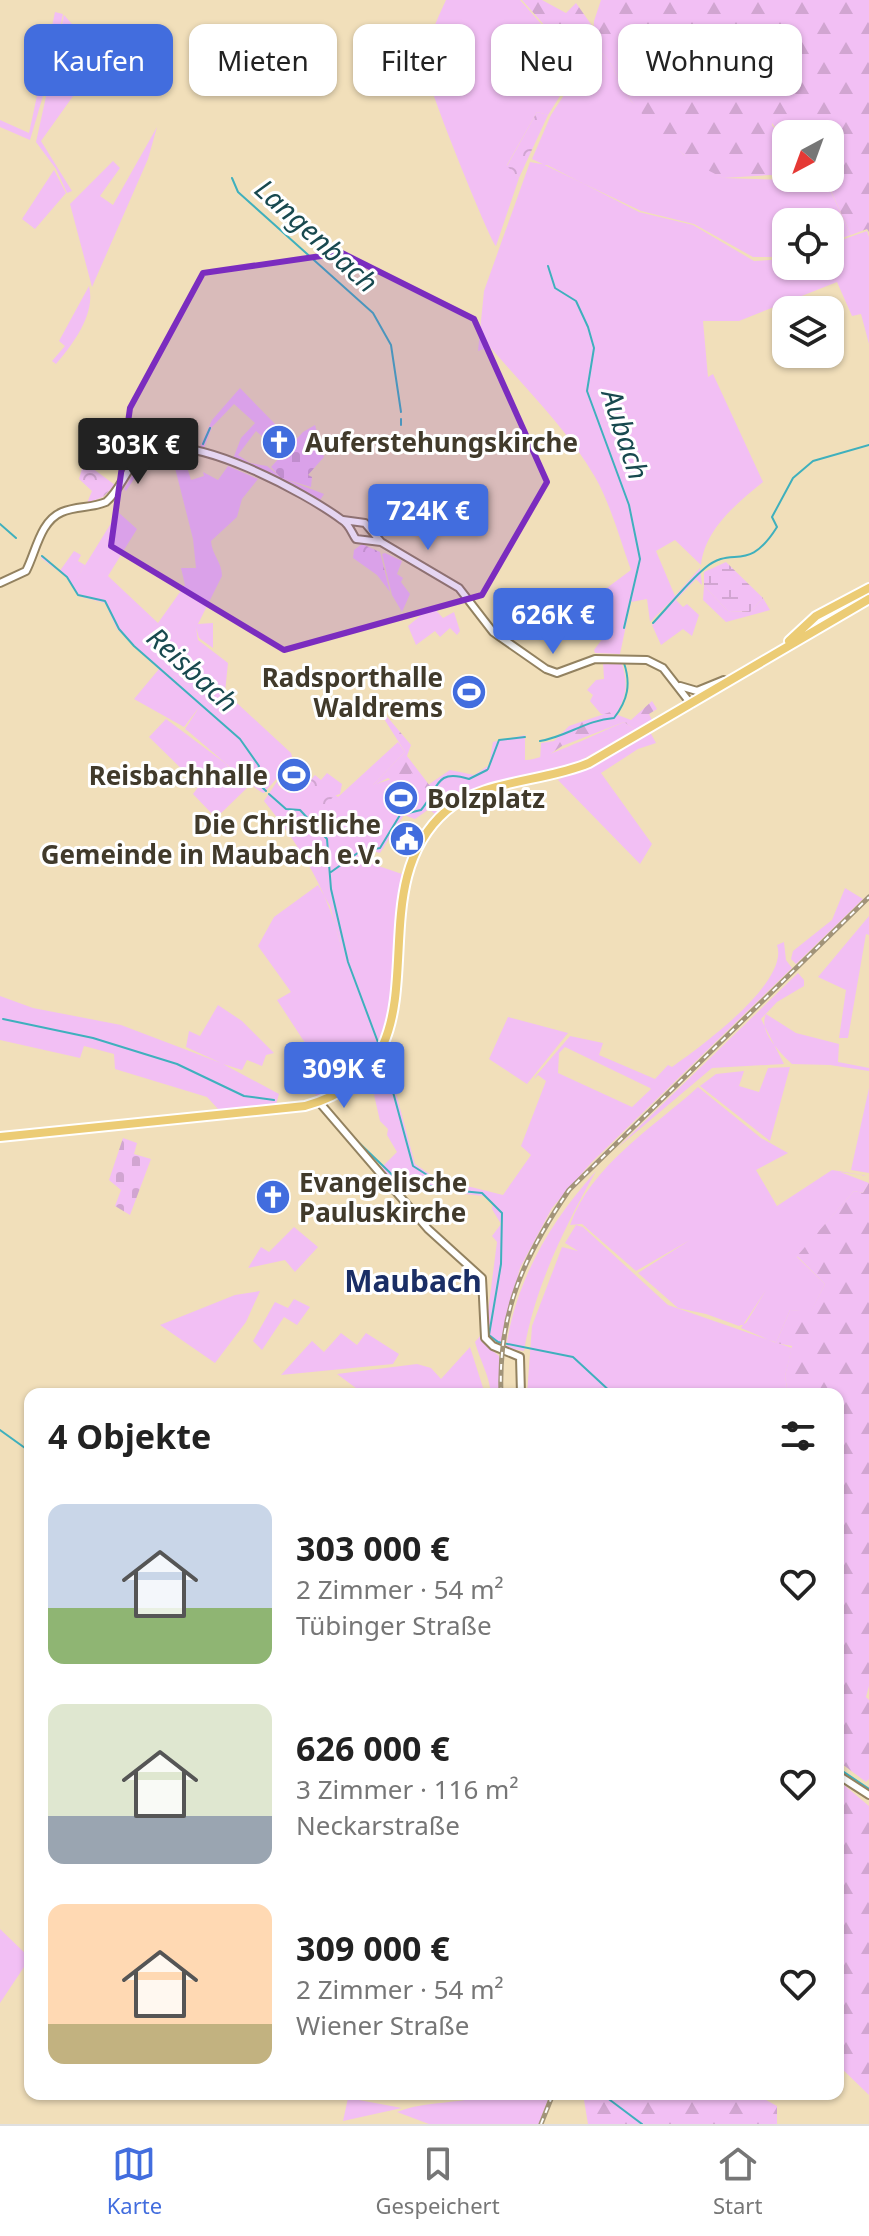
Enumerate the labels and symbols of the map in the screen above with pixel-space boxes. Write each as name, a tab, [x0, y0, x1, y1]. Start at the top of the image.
north arrow	[772, 120, 844, 192]
water label: Langenbach	[247, 170, 387, 300]
water label: Aubach	[593, 382, 658, 484]
pin: 303K €	[73, 418, 203, 486]
church icon: Auferstehungskirche	[260, 423, 298, 461]
place label: Auferstehungskirche	[305, 424, 578, 460]
pin: 724K €	[363, 484, 493, 552]
pin: 626K €	[488, 588, 618, 656]
water label: Reisbach	[139, 618, 247, 720]
place label: Radsporthalle Waldrems	[262, 659, 443, 725]
sports icon: Radsporthalle Waldrems	[450, 673, 488, 711]
sports icon: Reisbachhalle	[275, 756, 313, 794]
place label: Reisbachhalle	[89, 757, 268, 793]
sports icon: Bolzplatz	[382, 779, 420, 817]
place label: Bolzplatz	[427, 780, 545, 816]
place label: Die Christliche Gemeinde in Maubach e.V.	[41, 806, 381, 872]
public building icon: Die Christliche Gemeinde in Maubach e.V.	[388, 820, 426, 858]
pin: 309K €	[279, 1042, 409, 1110]
place label: Evangelische Pauluskirche	[299, 1164, 467, 1230]
church icon: Evangelische Pauluskirche	[254, 1178, 292, 1216]
district label: Maubach	[344, 1260, 482, 1301]

